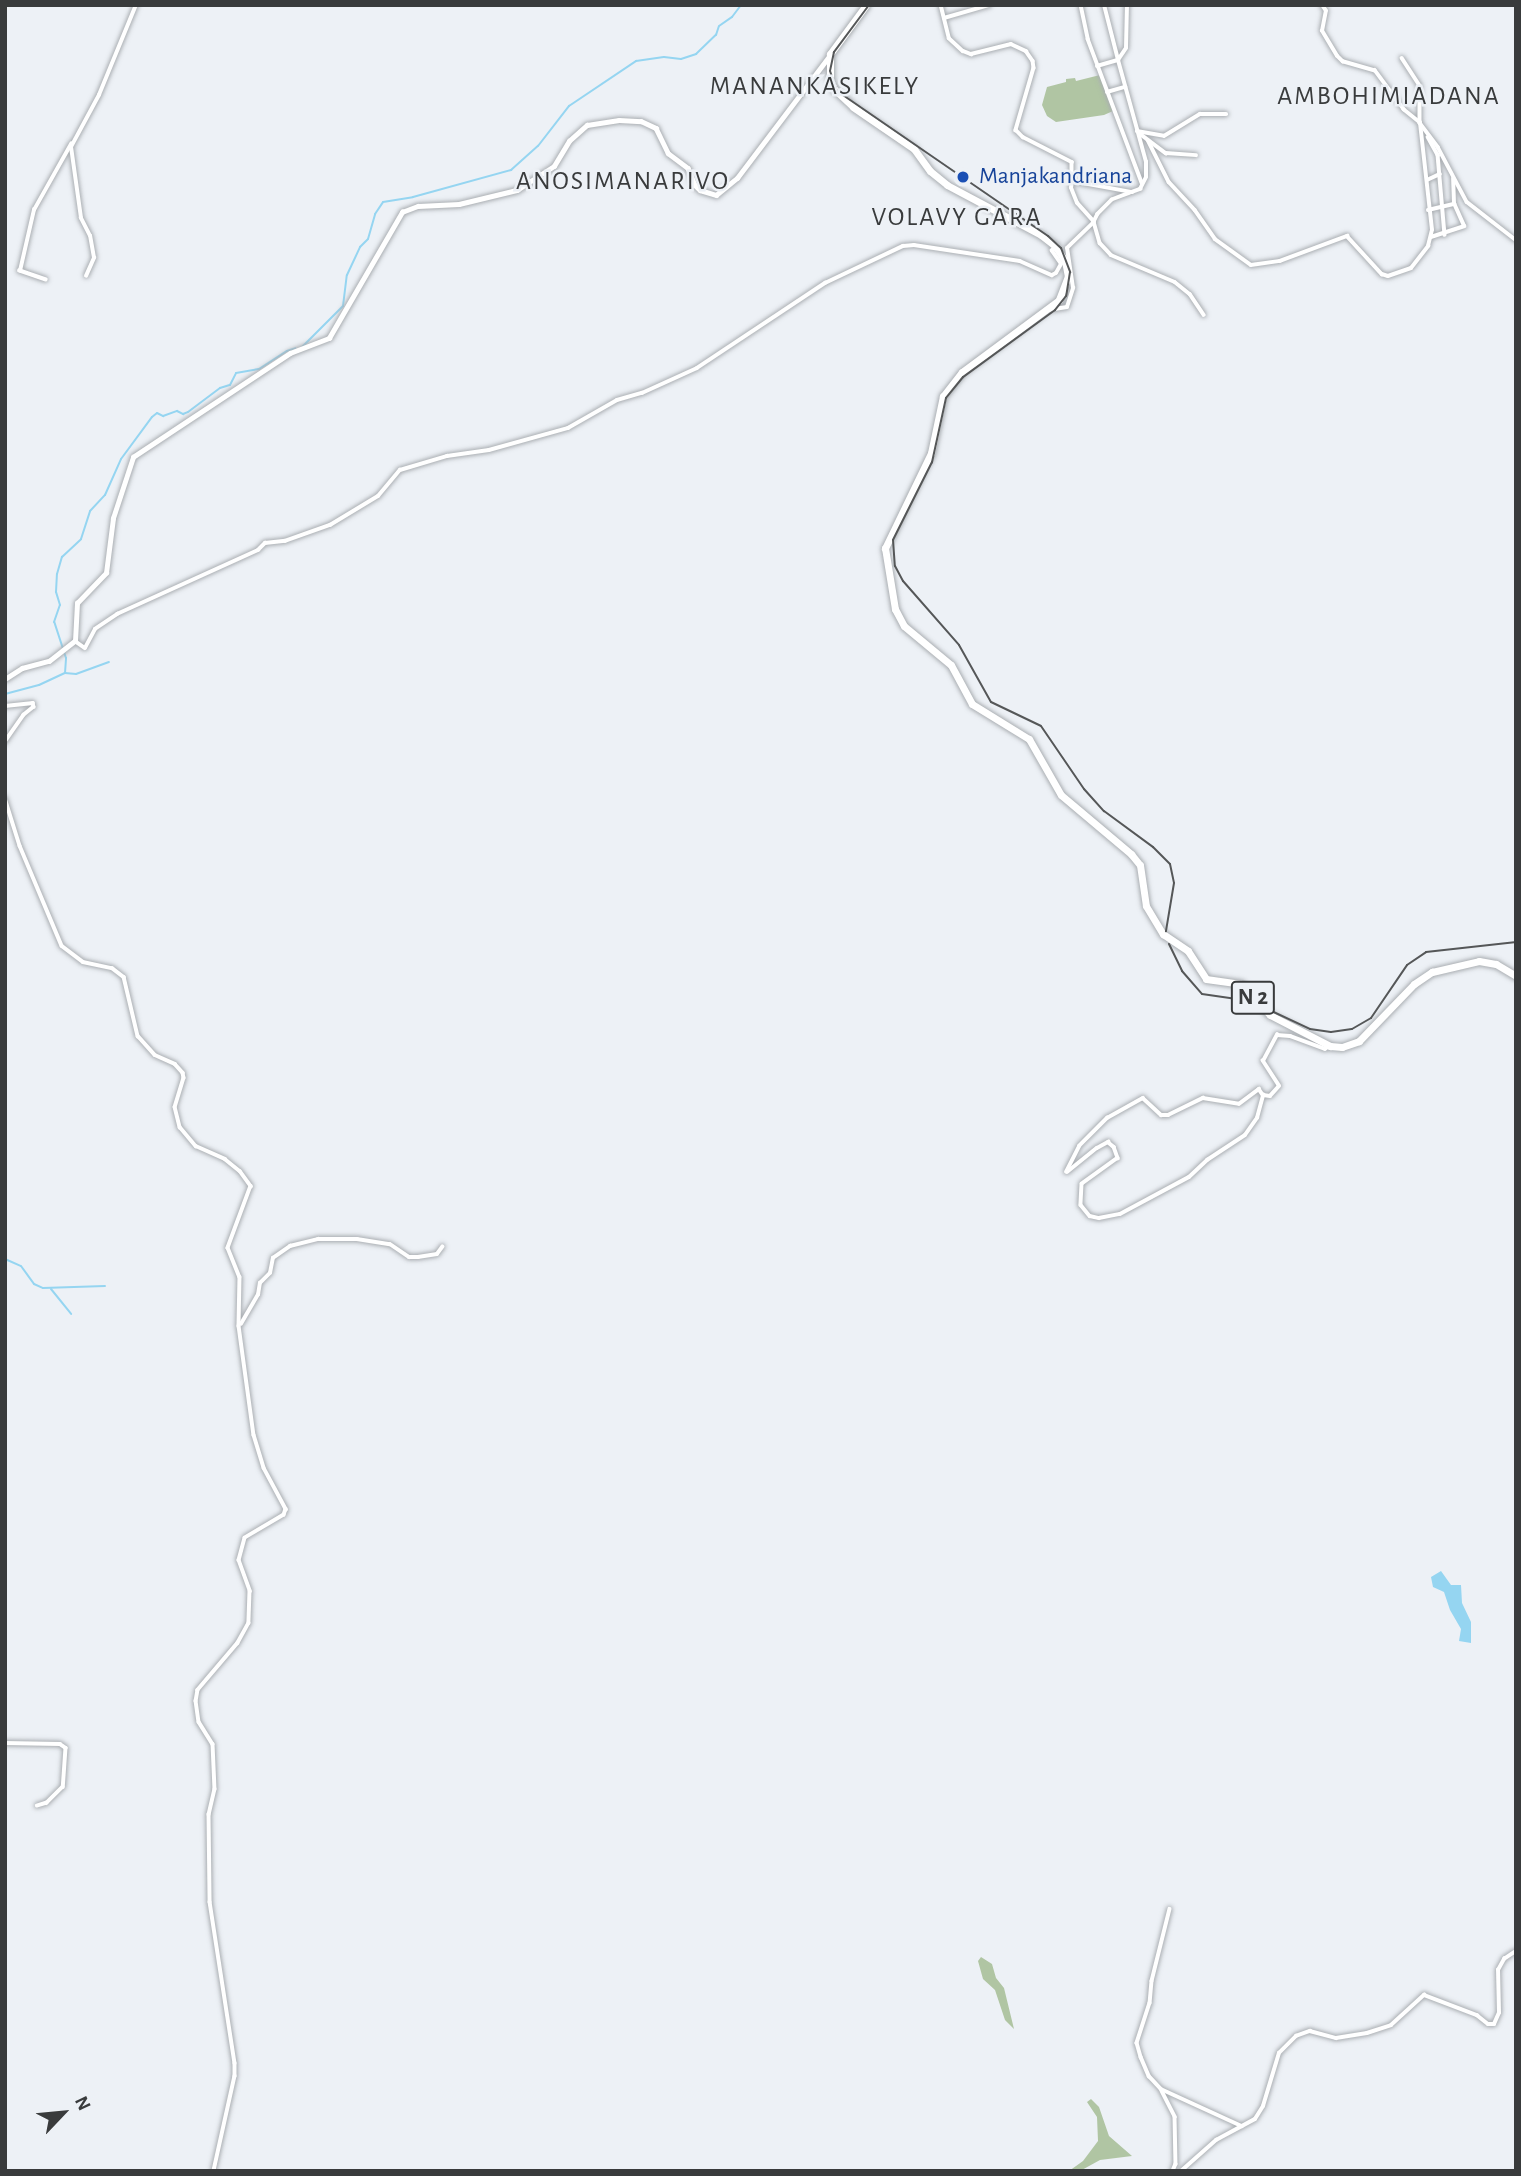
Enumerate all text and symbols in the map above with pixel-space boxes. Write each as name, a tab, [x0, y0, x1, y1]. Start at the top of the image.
district label: MANANKASIKELY	[711, 71, 919, 103]
district label: AMBOHIMIADANA	[1279, 81, 1499, 113]
place label: Manjakandriana	[979, 163, 1132, 191]
district label: ANOSIMANARIVO	[518, 166, 728, 198]
marker: Manjakandriana	[953, 167, 973, 187]
district label: VOLAVY GARA	[873, 202, 1041, 234]
road number: N 2	[1230, 979, 1276, 1018]
north arrow	[28, 2078, 98, 2148]
text: N	[71, 2093, 94, 2114]

